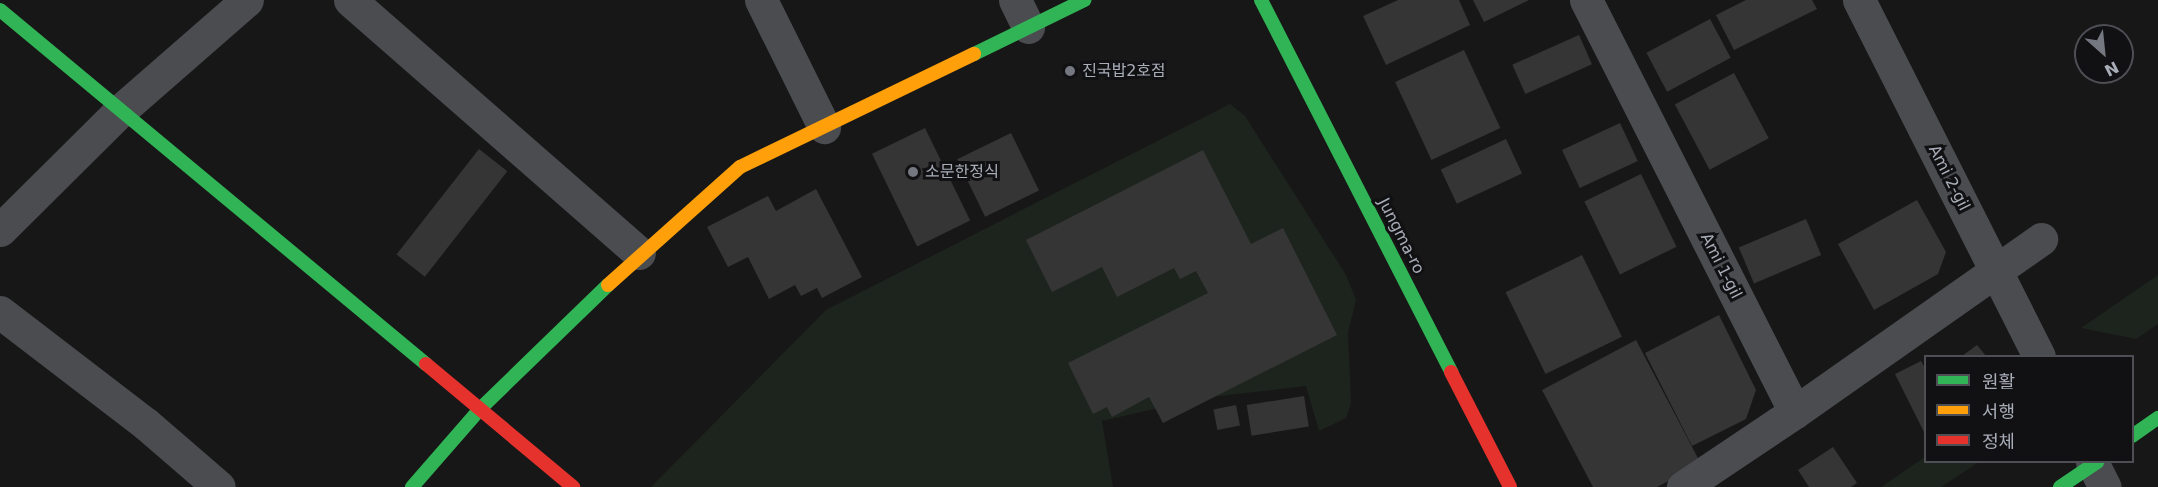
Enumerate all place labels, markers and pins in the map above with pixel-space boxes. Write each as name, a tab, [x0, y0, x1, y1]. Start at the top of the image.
place label: 진국밥2호점	[1082, 61, 1166, 81]
marker: 진국밥2호점	[1063, 64, 1077, 78]
place label: 소문한정식	[925, 162, 999, 182]
marker: 소문한정식	[906, 165, 920, 179]

